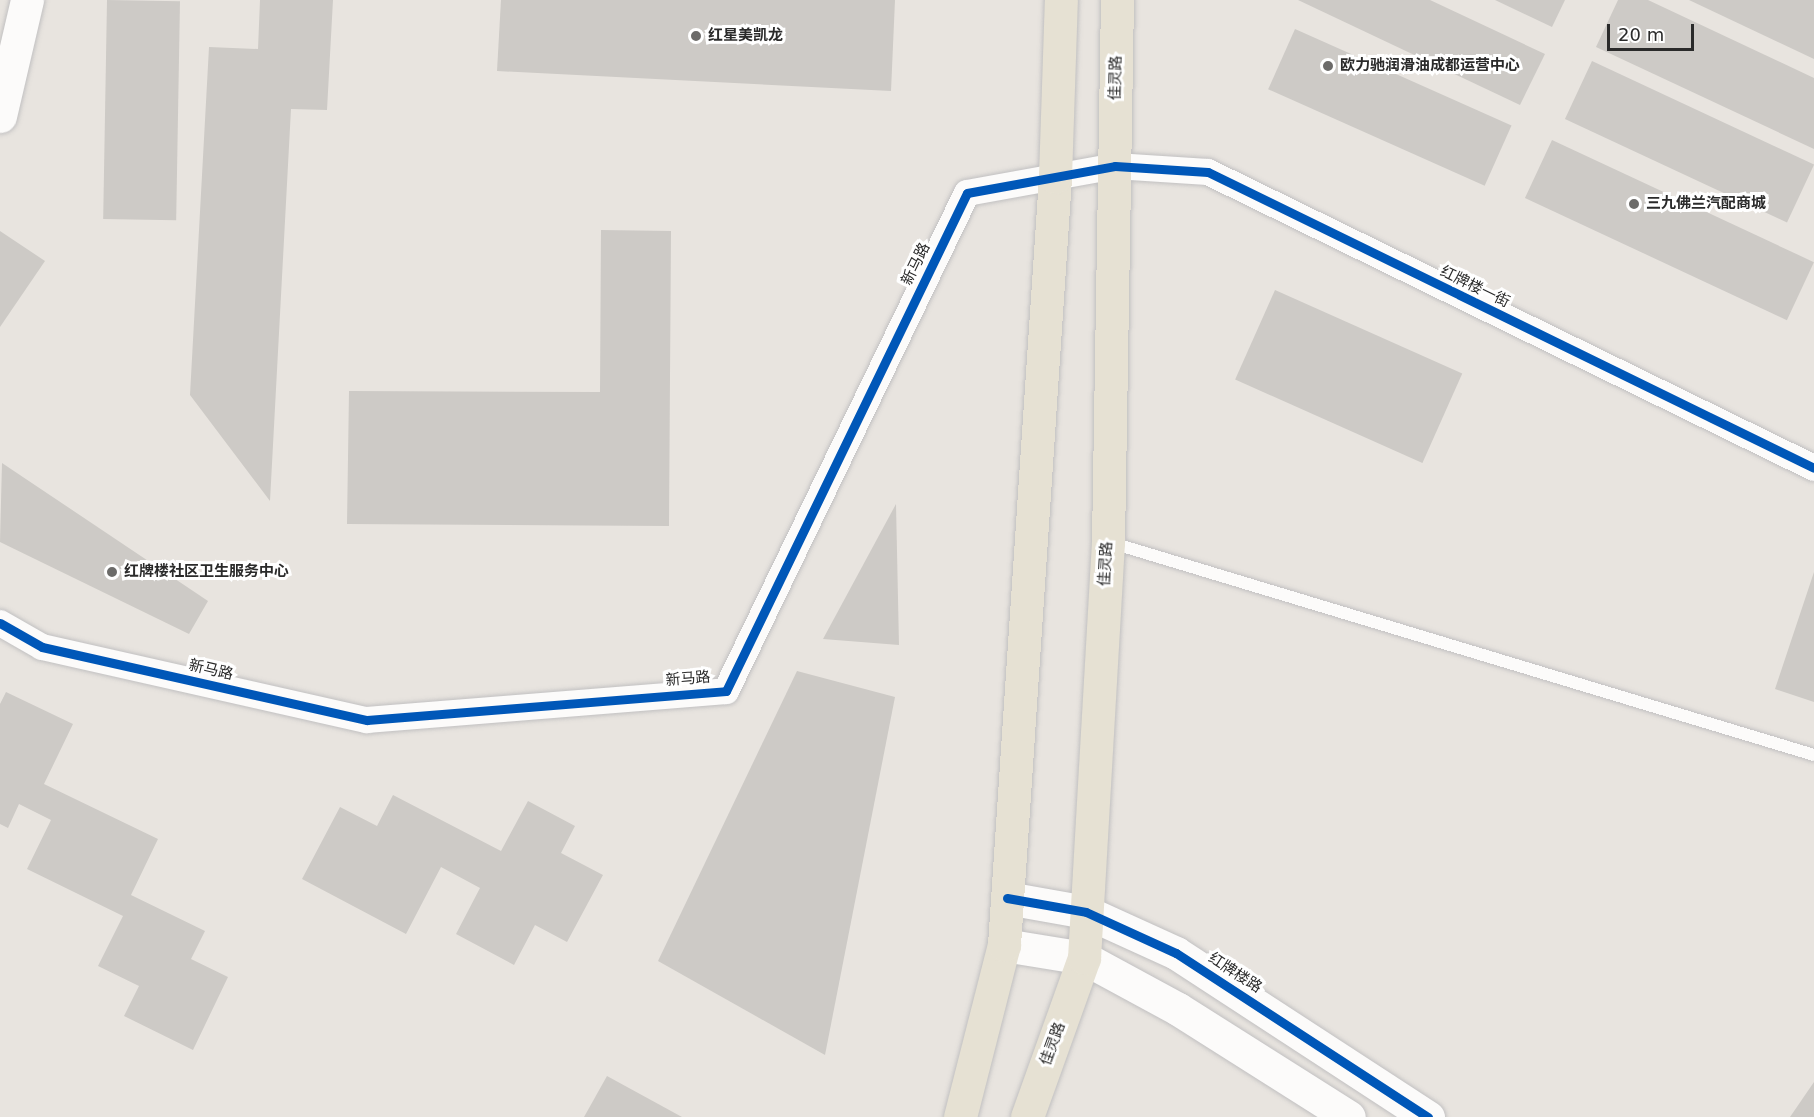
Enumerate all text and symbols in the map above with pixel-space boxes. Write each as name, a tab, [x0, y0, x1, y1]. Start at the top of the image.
scale bar	[1610, 12, 1697, 50]
text: 20 m	[1618, 24, 1664, 45]
place label: 红星美凯龙	[708, 27, 783, 45]
marker: 红星美凯龙	[689, 29, 703, 43]
street label: 佳灵路	[1107, 55, 1125, 101]
place label: 欧力驰润滑油成都运营中心	[1340, 57, 1520, 75]
marker: 欧力驰润滑油成都运营中心	[1321, 59, 1335, 73]
place label: 三九佛兰汽配商城	[1646, 195, 1766, 213]
marker: 三九佛兰汽配商城	[1627, 197, 1641, 211]
street label: 新马路	[898, 240, 934, 288]
street label: 红牌楼一街	[1437, 262, 1513, 312]
street label: 佳灵路	[1096, 541, 1116, 587]
place label: 红牌楼社区卫生服务中心	[124, 563, 289, 581]
marker: 红牌楼社区卫生服务中心	[105, 565, 119, 579]
street label: 新马路	[187, 656, 235, 684]
street label: 新马路	[665, 668, 711, 690]
street label: 红牌楼路	[1205, 949, 1265, 997]
street label: 佳灵路	[1037, 1020, 1069, 1068]

